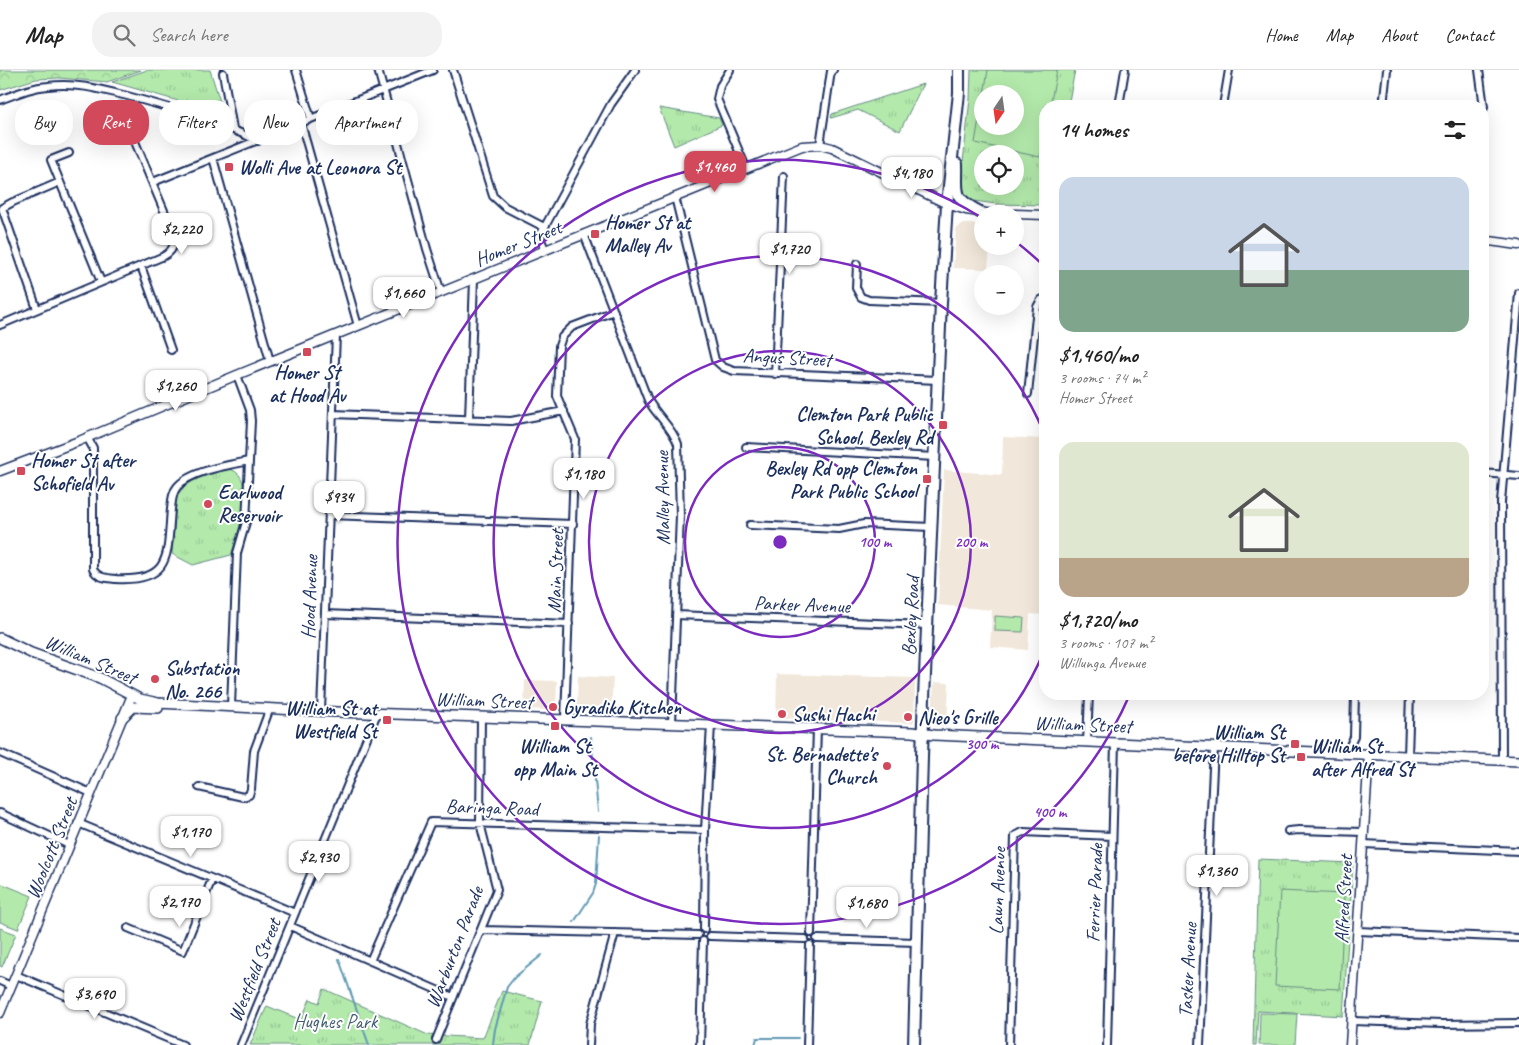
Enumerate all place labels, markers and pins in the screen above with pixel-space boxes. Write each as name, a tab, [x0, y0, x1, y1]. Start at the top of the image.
pin: $1,460	[674, 150, 756, 193]
place label: Wolli Ave at Leonora St	[239, 155, 404, 180]
pin: $4,180	[871, 156, 953, 199]
marker: Wolli Ave at Leonora St	[223, 161, 235, 173]
place label: Homer St at Malley Av	[605, 210, 693, 258]
pin: $2,220	[141, 212, 223, 255]
marker: Homer St at Malley Av	[589, 228, 601, 240]
pin: $1,720	[749, 232, 831, 275]
pin: $1,660	[363, 276, 445, 319]
marker: Homer St at Hood Av	[301, 346, 313, 358]
place label: Homer St at Hood Av	[269, 360, 347, 408]
pin: $1,260	[135, 370, 217, 412]
place label: Clemton Park Public School, Bexley Rd	[796, 402, 937, 450]
marker: Clemton Park Public School, Bexley Rd	[937, 419, 949, 431]
place label: Homer St after Schofield Av	[31, 448, 138, 496]
place label: Bexley Rd opp Clemton Park Public School	[765, 456, 920, 504]
pin: $1,180	[543, 458, 625, 500]
marker: Homer St after Schofield Av	[15, 465, 27, 477]
marker: Bexley Rd opp Clemton Park Public School	[921, 473, 933, 485]
place label: Earlwood Reservoir	[218, 480, 285, 528]
pin: $934	[309, 480, 369, 523]
marker: Earlwood Reservoir	[202, 498, 214, 510]
centre of rings	[771, 533, 789, 551]
place label: Substation No. 266	[165, 656, 240, 704]
marker: Substation No. 266	[149, 673, 161, 685]
place label: Gyradiko Kitchen	[563, 695, 682, 720]
place label: William St at Westfield St	[285, 696, 379, 744]
marker: Gyradiko Kitchen	[547, 701, 559, 713]
place label: Sushi Hachi	[792, 702, 878, 727]
place label: Nieo's Grille	[918, 705, 999, 730]
marker: Sushi Hachi	[776, 708, 788, 720]
marker: Nieo's Grille	[902, 711, 914, 723]
marker: William St at Westfield St	[381, 714, 393, 726]
marker: William St opp Main St	[549, 720, 561, 732]
place label: William St before Hilltop St	[1172, 720, 1287, 768]
place label: William St opp Main St	[513, 734, 600, 782]
place label: William St after Alfred St	[1311, 734, 1417, 782]
marker: William St before Hilltop St	[1289, 738, 1301, 750]
place label: St. Bernadette's Church	[766, 742, 879, 790]
marker: William St after Alfred St	[1295, 751, 1307, 763]
marker: St. Bernadette's Church	[881, 760, 893, 772]
pin: $1,170	[150, 816, 232, 858]
pin: $2,930	[278, 840, 360, 883]
pin: $1,360	[1176, 854, 1258, 897]
pin: $2,170	[139, 886, 221, 928]
pin: $1,680	[826, 886, 908, 929]
pin: $3,690	[54, 978, 136, 1020]

